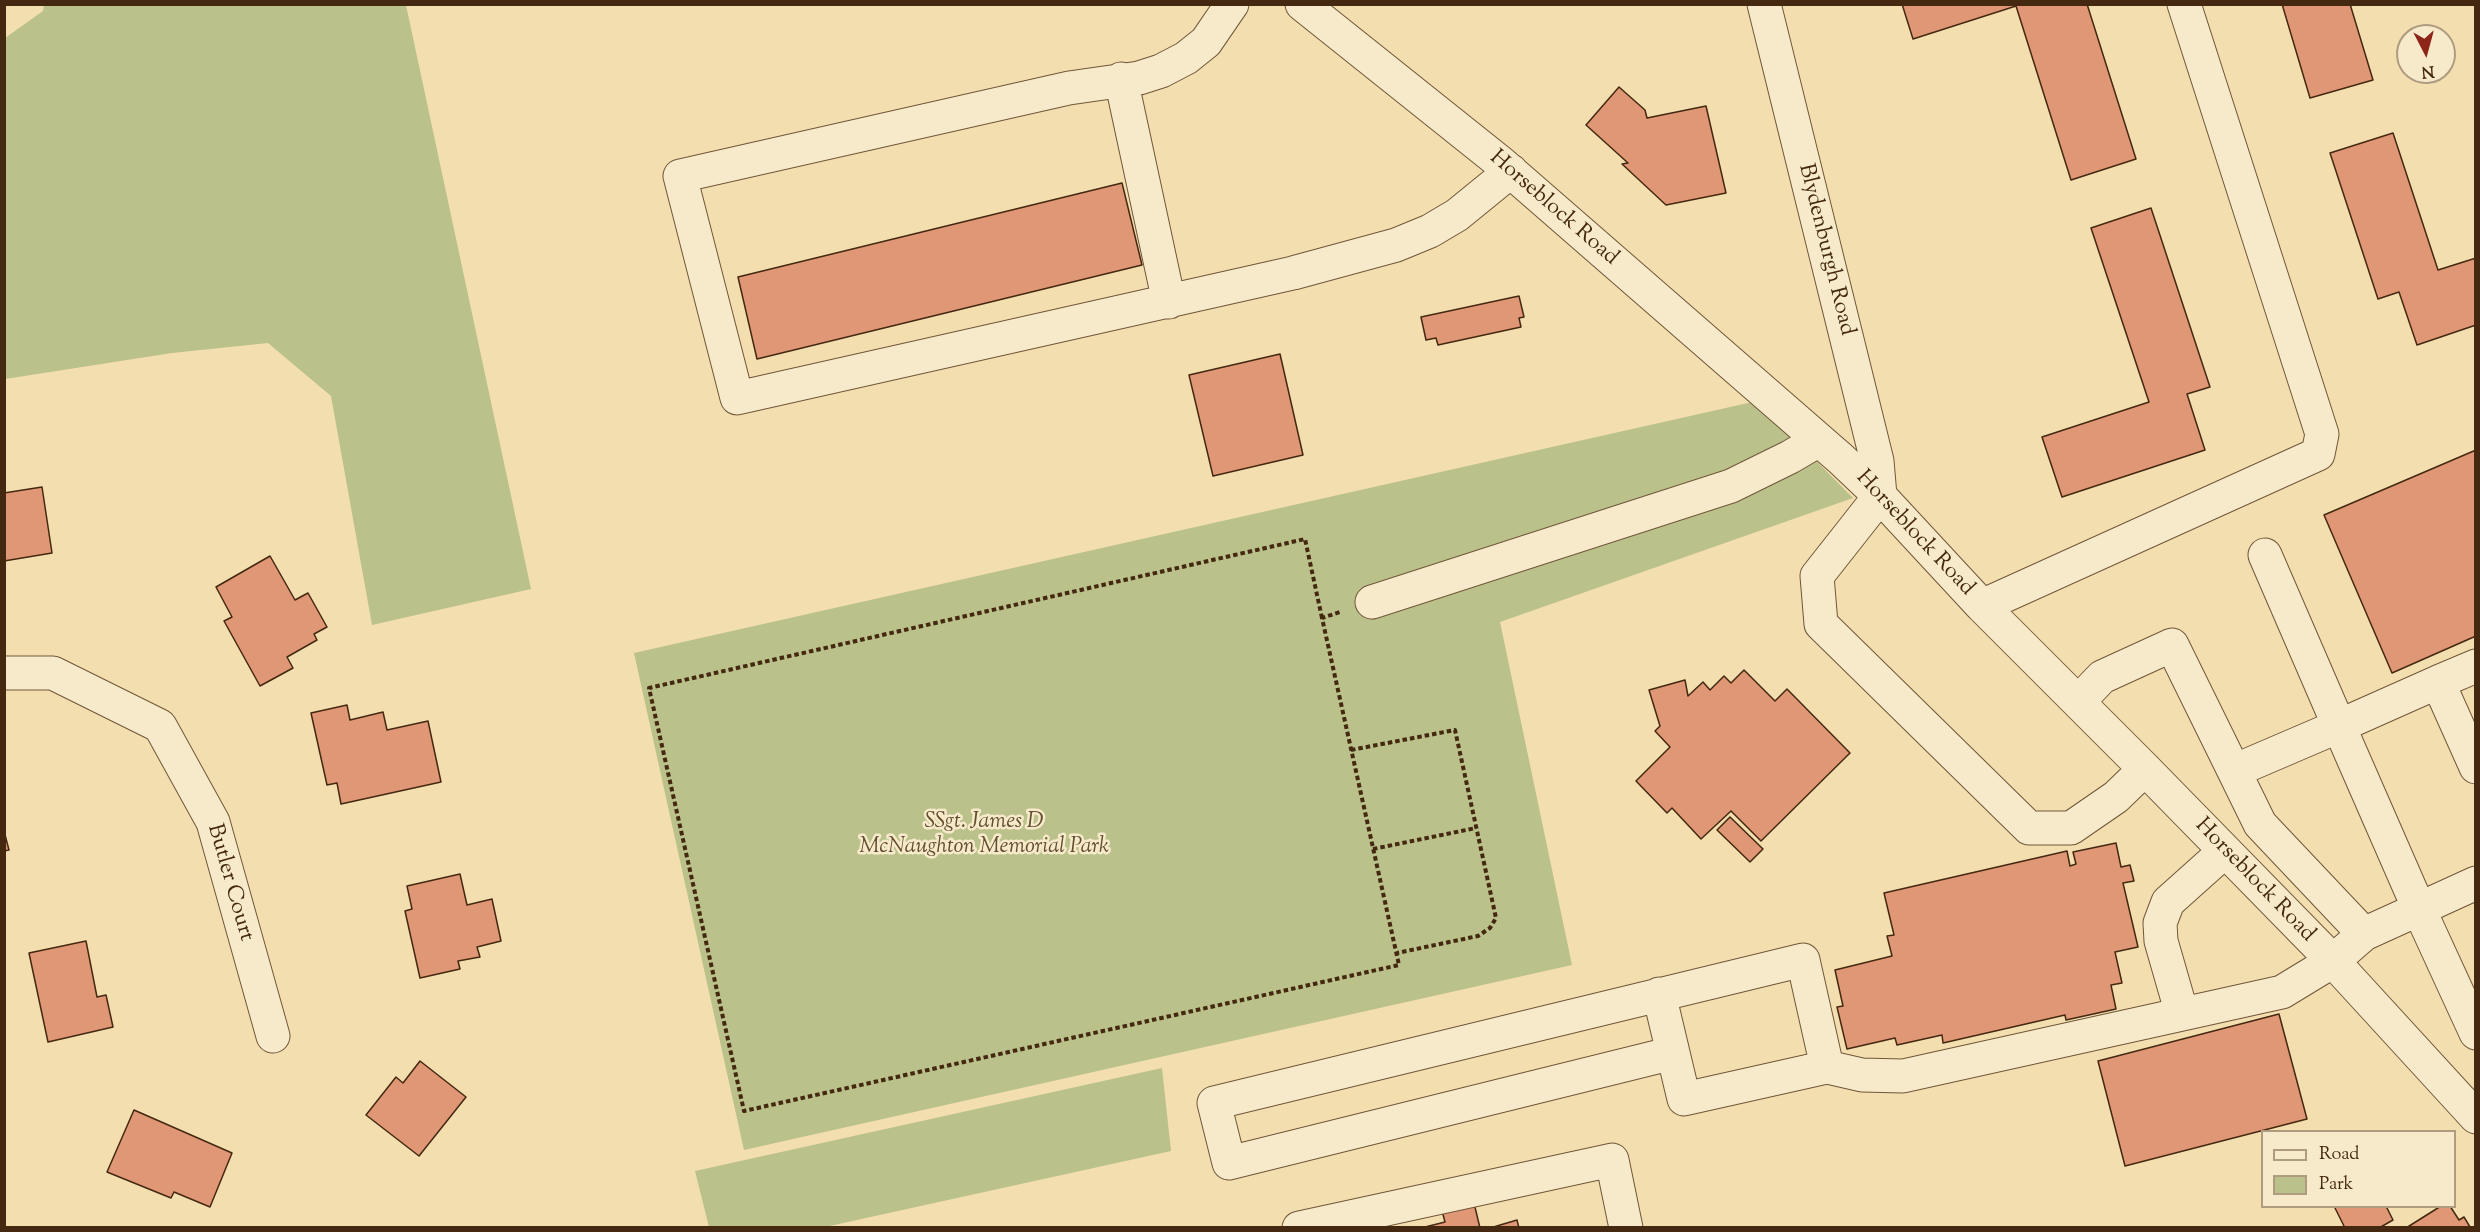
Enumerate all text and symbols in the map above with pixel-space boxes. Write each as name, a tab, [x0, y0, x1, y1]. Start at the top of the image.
north arrow	[2396, 24, 2456, 84]
text: N	[2420, 58, 2435, 83]
street label: Horseblock Road	[1483, 146, 1623, 272]
street label: Blydenburgh Road	[1791, 161, 1859, 339]
street label: Horseblock Road	[1849, 466, 1979, 602]
park label: SSgt. James D McNaughton Memorial Park	[859, 810, 1109, 861]
street label: Horseblock Road	[2188, 813, 2320, 949]
street label: Butler Court	[200, 821, 258, 945]
legend	[2261, 1130, 2456, 1208]
text: Road	[2319, 1142, 2359, 1168]
text: Park	[2319, 1172, 2353, 1198]

